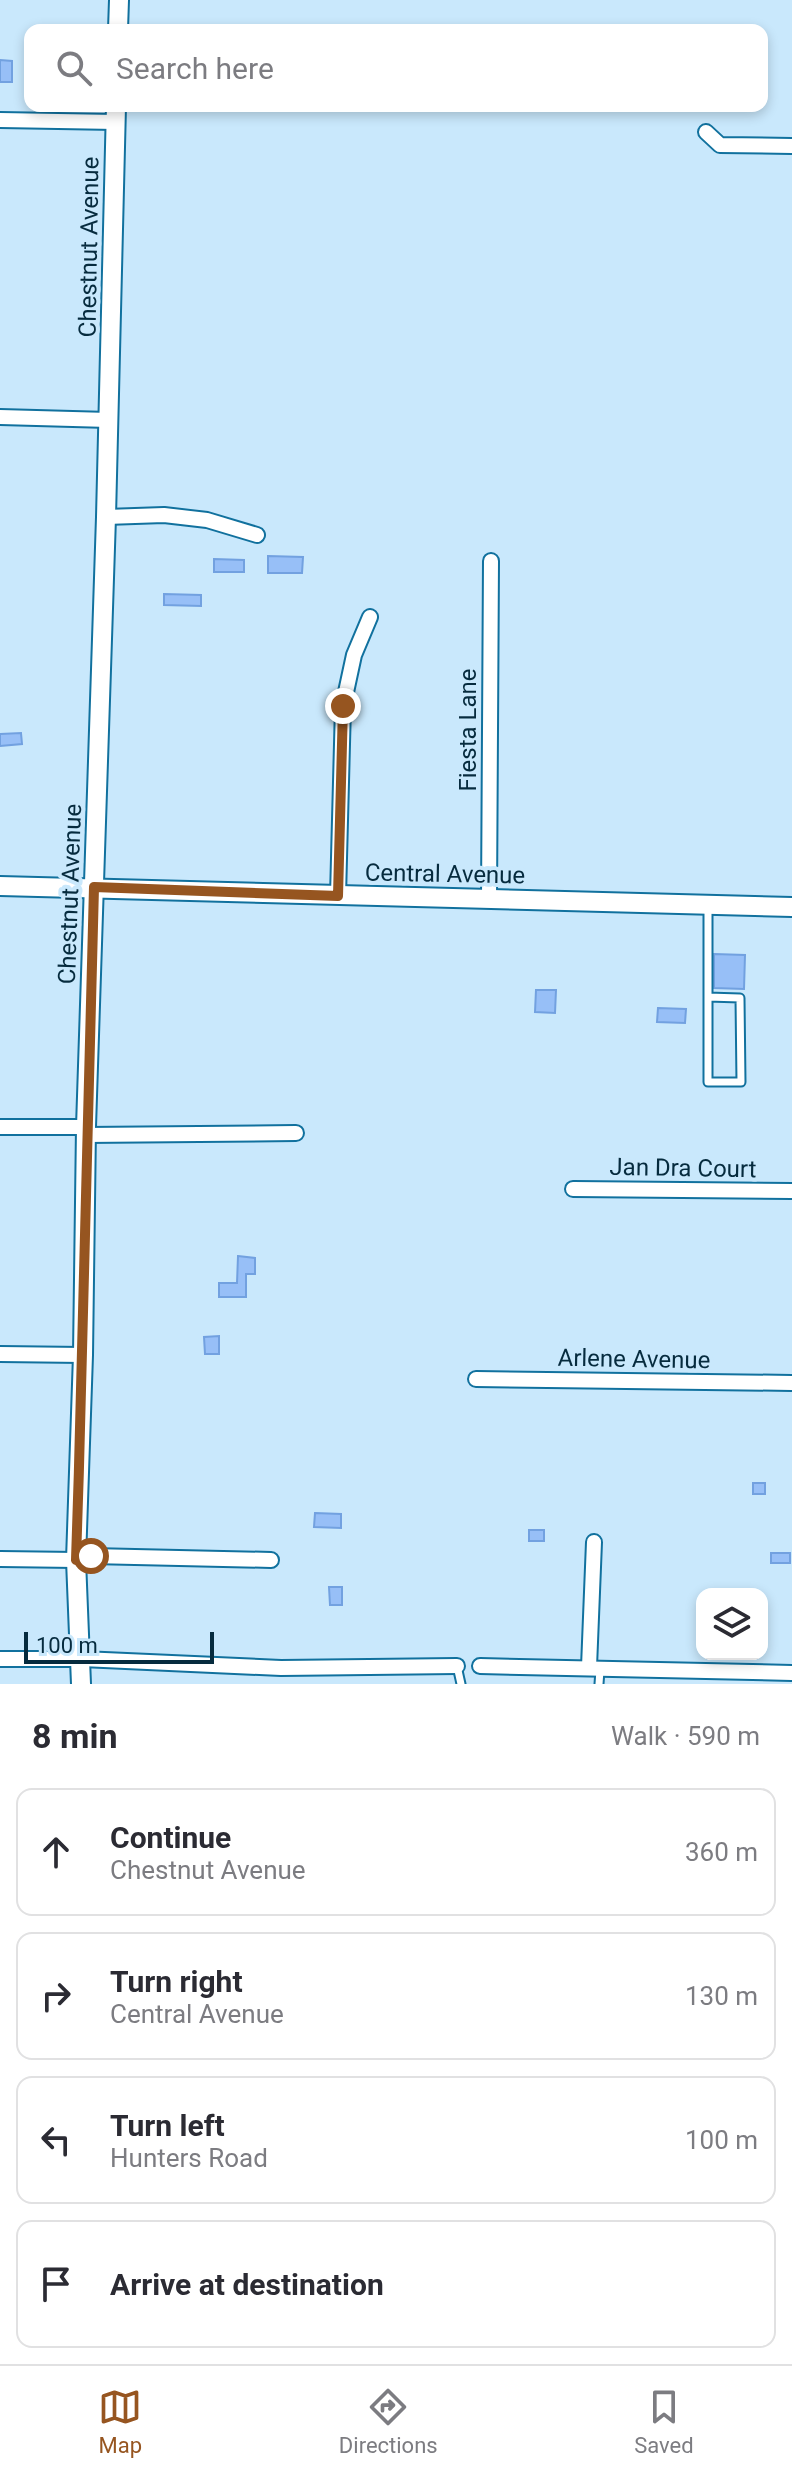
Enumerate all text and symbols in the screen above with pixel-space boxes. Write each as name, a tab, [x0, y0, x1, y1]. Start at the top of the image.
search box	[24, 24, 768, 112]
icon: search	[52, 46, 96, 90]
text: Search here	[116, 51, 274, 86]
street label: Chestnut Avenue	[73, 156, 105, 338]
street label: Fiesta Lane	[454, 668, 482, 792]
route end	[325, 688, 361, 724]
street label: Chestnut Avenue	[53, 803, 87, 985]
street label: Central Avenue	[365, 859, 525, 889]
street label: Jan Dra Court	[609, 1153, 757, 1183]
street label: Arlene Avenue	[557, 1344, 711, 1374]
route start	[73, 1538, 109, 1574]
map controls	[696, 1588, 768, 1660]
button: layers	[696, 1588, 768, 1660]
scale bar	[24, 1628, 214, 1664]
text: 100 m	[36, 1633, 98, 1658]
text: 8 min	[32, 1716, 117, 1756]
text: Walk · 590 m	[611, 1721, 760, 1751]
text: Continue	[110, 1820, 231, 1855]
icon: ahead	[34, 1830, 78, 1874]
text: 360 m	[685, 1837, 758, 1867]
text: Chestnut Avenue	[110, 1855, 306, 1885]
text: Turn right	[110, 1964, 243, 1999]
icon: right	[34, 1974, 78, 2018]
text: 130 m	[685, 1981, 758, 2011]
text: Central Avenue	[110, 1999, 284, 2029]
text: Turn left	[110, 2108, 225, 2143]
icon: left	[34, 2118, 78, 2162]
text: 100 m	[685, 2125, 758, 2155]
text: Hunters Road	[110, 2143, 268, 2173]
icon: arrive	[34, 2262, 78, 2306]
text: Arrive at destination	[110, 2267, 384, 2302]
tab: Map	[98, 2385, 142, 2458]
tab: Directions	[339, 2385, 438, 2458]
tab: Saved	[634, 2385, 694, 2458]

